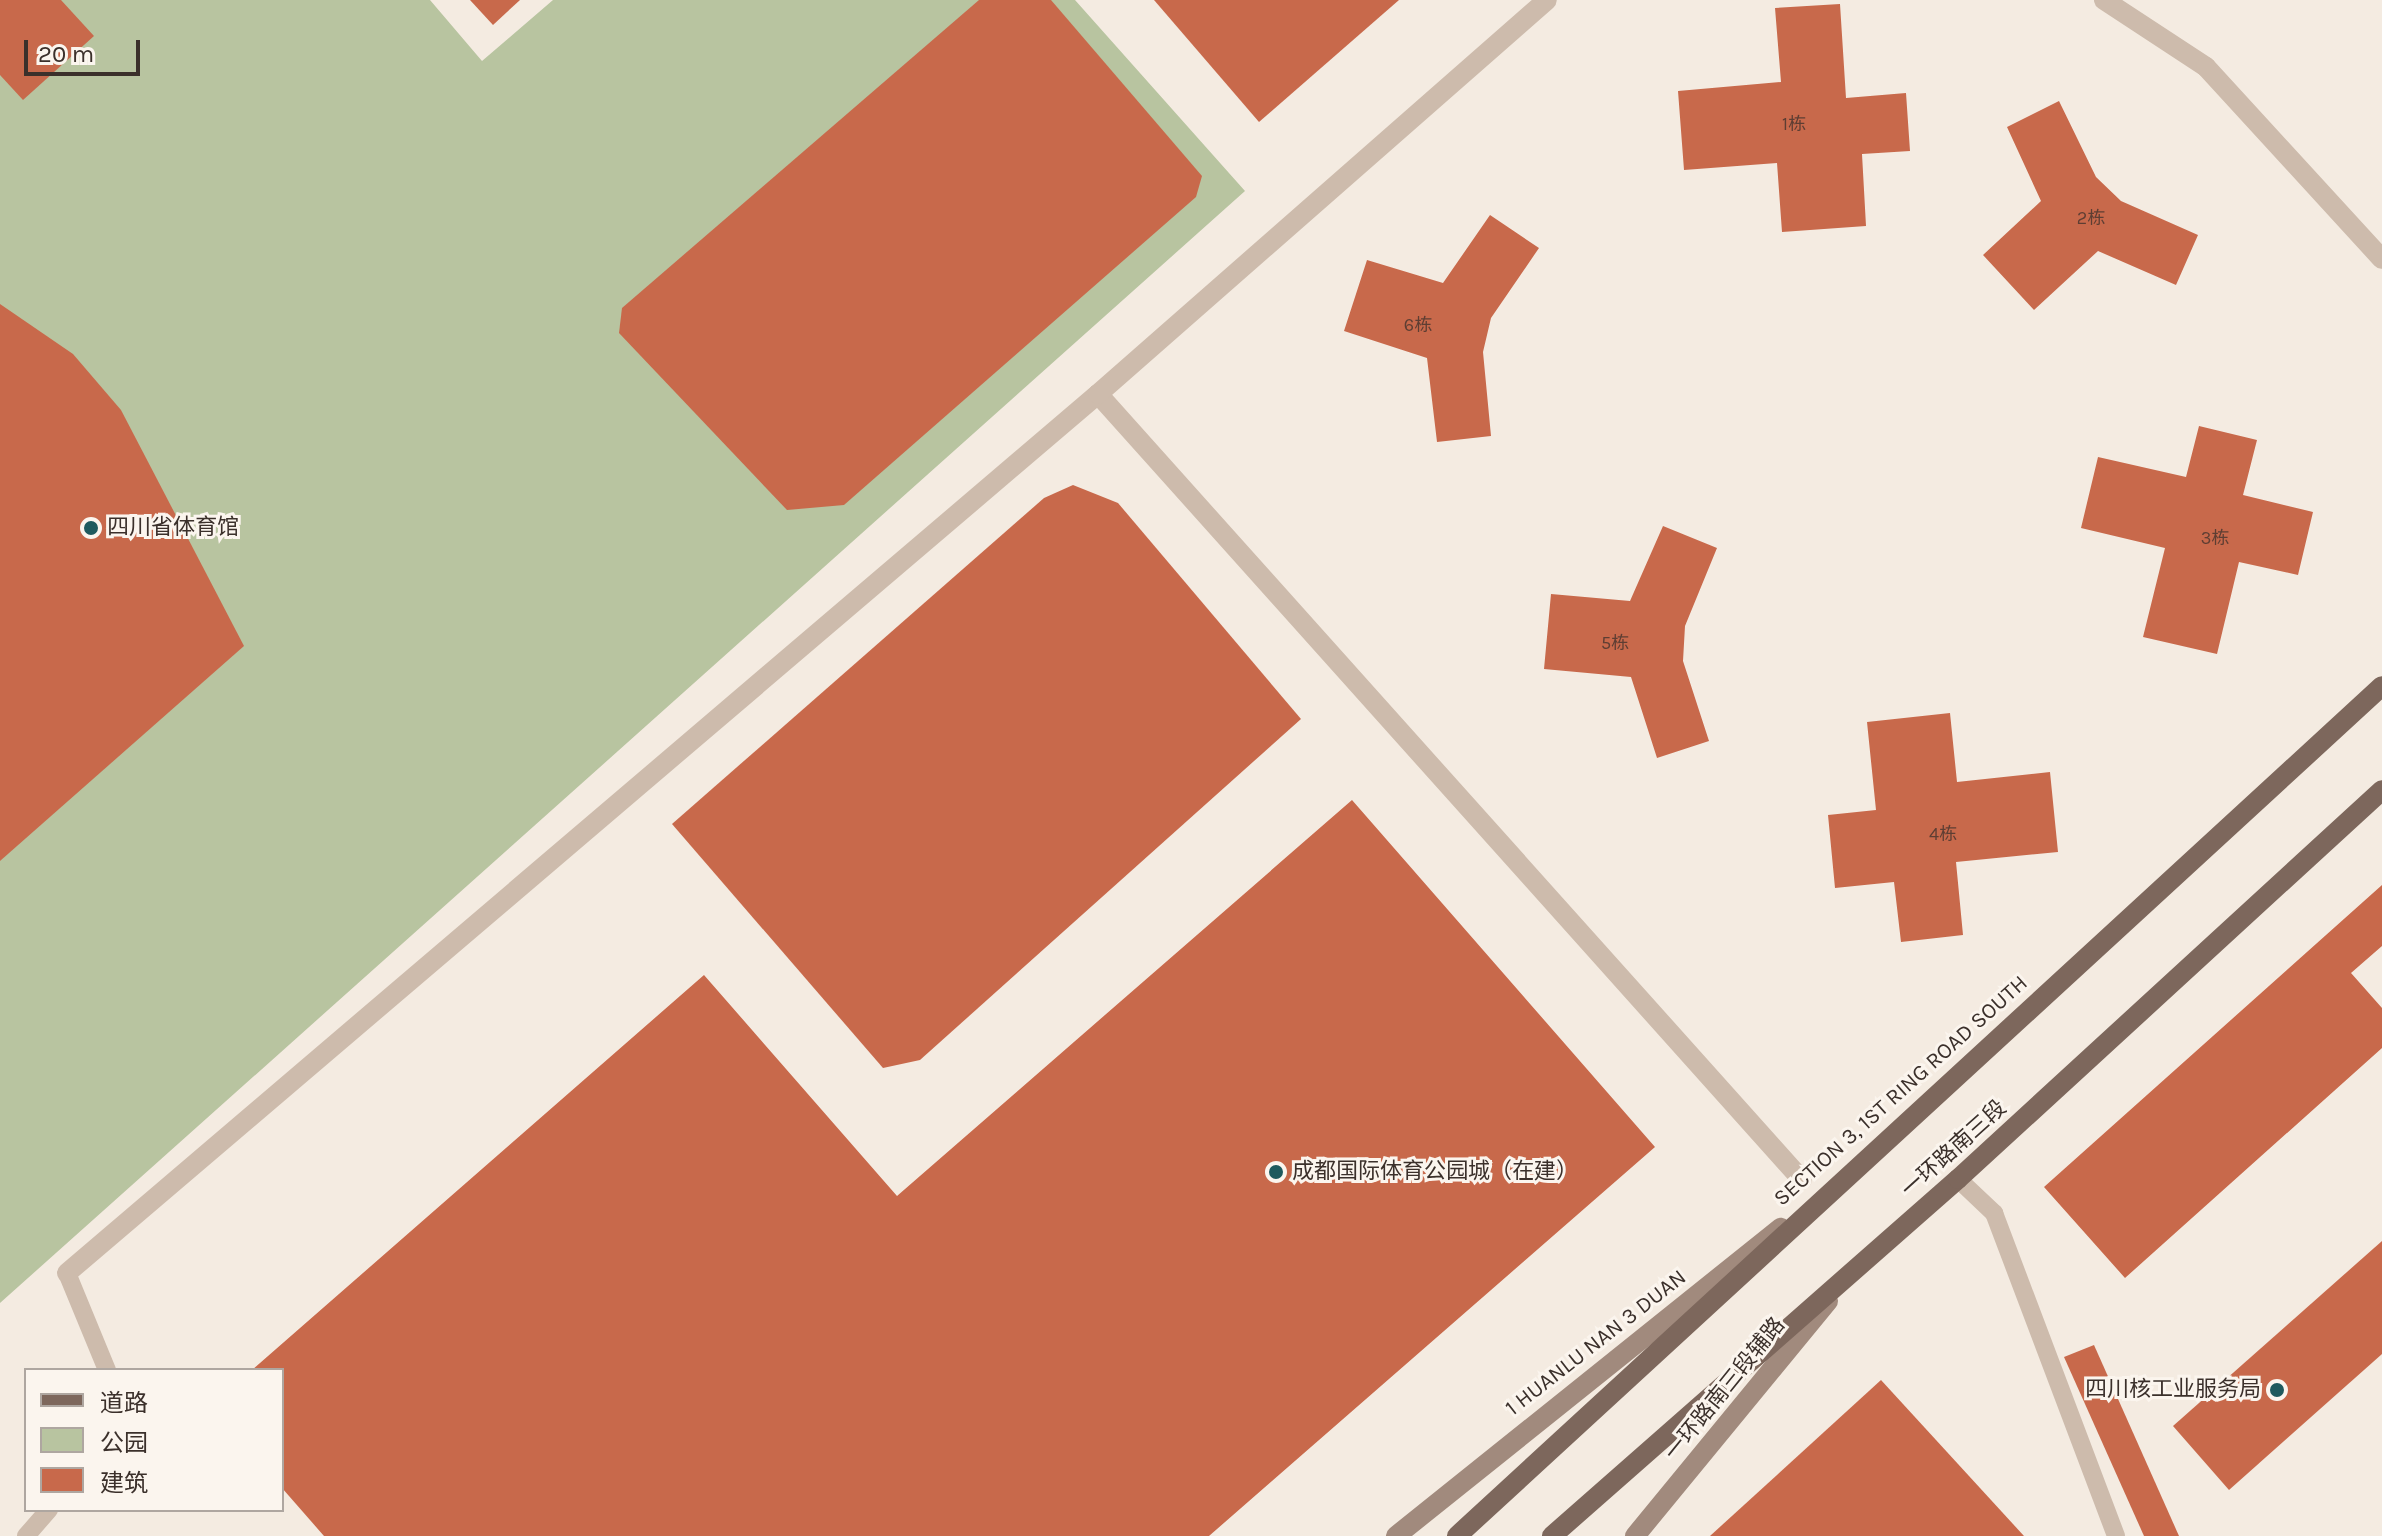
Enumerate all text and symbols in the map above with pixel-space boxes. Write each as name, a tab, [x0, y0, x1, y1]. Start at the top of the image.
scale bar	[28, 24, 144, 74]
text: 20 m	[38, 40, 94, 68]
house number: 1栋	[1782, 113, 1806, 135]
house number: 2栋	[2077, 207, 2105, 229]
house number: 6栋	[1404, 314, 1432, 336]
place label: 四川省体育馆	[107, 515, 239, 541]
marker: 四川省体育馆	[82, 519, 100, 537]
house number: 3栋	[2201, 527, 2229, 549]
house number: 5栋	[1601, 632, 1629, 654]
house number: 4栋	[1929, 823, 1957, 845]
street label: SECTION 3, 1ST RING ROAD SOUTH	[1769, 970, 2033, 1212]
street label: 一环路南三段	[1896, 1095, 2012, 1203]
place label: 成都国际体育公园城（在建）	[1292, 1159, 1578, 1185]
marker: 成都国际体育公园城（在建）	[1267, 1163, 1285, 1181]
street label: 1 HUANLU NAN 3 DUAN	[1500, 1264, 1692, 1422]
street label: 一环路南三段辅路	[1659, 1312, 1791, 1466]
legend	[24, 1368, 284, 1512]
place label: 四川核工业服务局	[2085, 1377, 2261, 1403]
marker: 四川核工业服务局	[2268, 1381, 2286, 1399]
text: 道路	[100, 1389, 148, 1417]
text: 公园	[100, 1429, 148, 1457]
text: 建筑	[100, 1469, 148, 1497]

